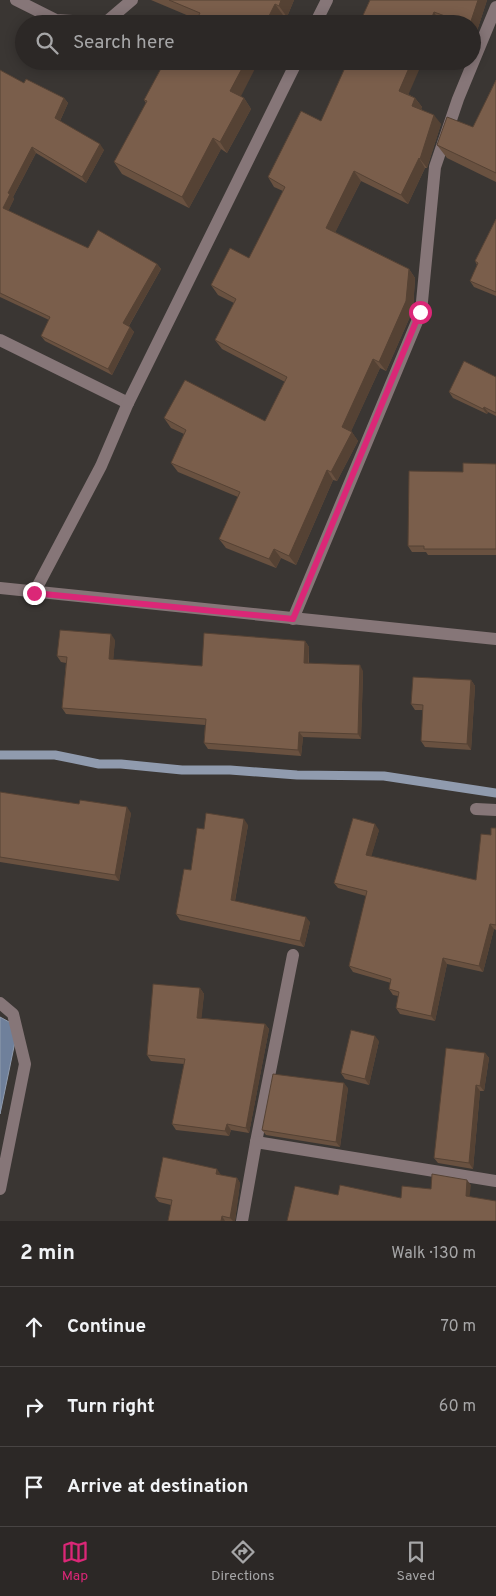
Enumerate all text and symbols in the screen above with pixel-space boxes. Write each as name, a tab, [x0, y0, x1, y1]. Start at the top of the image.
search box	[15, 15, 481, 70]
icon: search	[33, 29, 61, 57]
text: Search here	[73, 31, 175, 55]
route start	[409, 301, 432, 324]
route end	[23, 582, 46, 605]
text: 2 min	[20, 1240, 75, 1267]
text: Walk · 130 m	[391, 1244, 476, 1264]
icon: ahead	[20, 1313, 48, 1341]
text: Continue	[67, 1315, 146, 1339]
text: 70 m	[441, 1317, 476, 1337]
icon: right	[20, 1393, 48, 1421]
text: Turn right	[67, 1395, 155, 1419]
text: 60 m	[439, 1397, 476, 1417]
icon: arrive	[20, 1473, 48, 1501]
text: Arrive at destination	[67, 1475, 248, 1499]
tab: Map	[61, 1538, 89, 1585]
tab: Directions	[211, 1538, 275, 1585]
tab: Saved	[397, 1538, 435, 1585]

